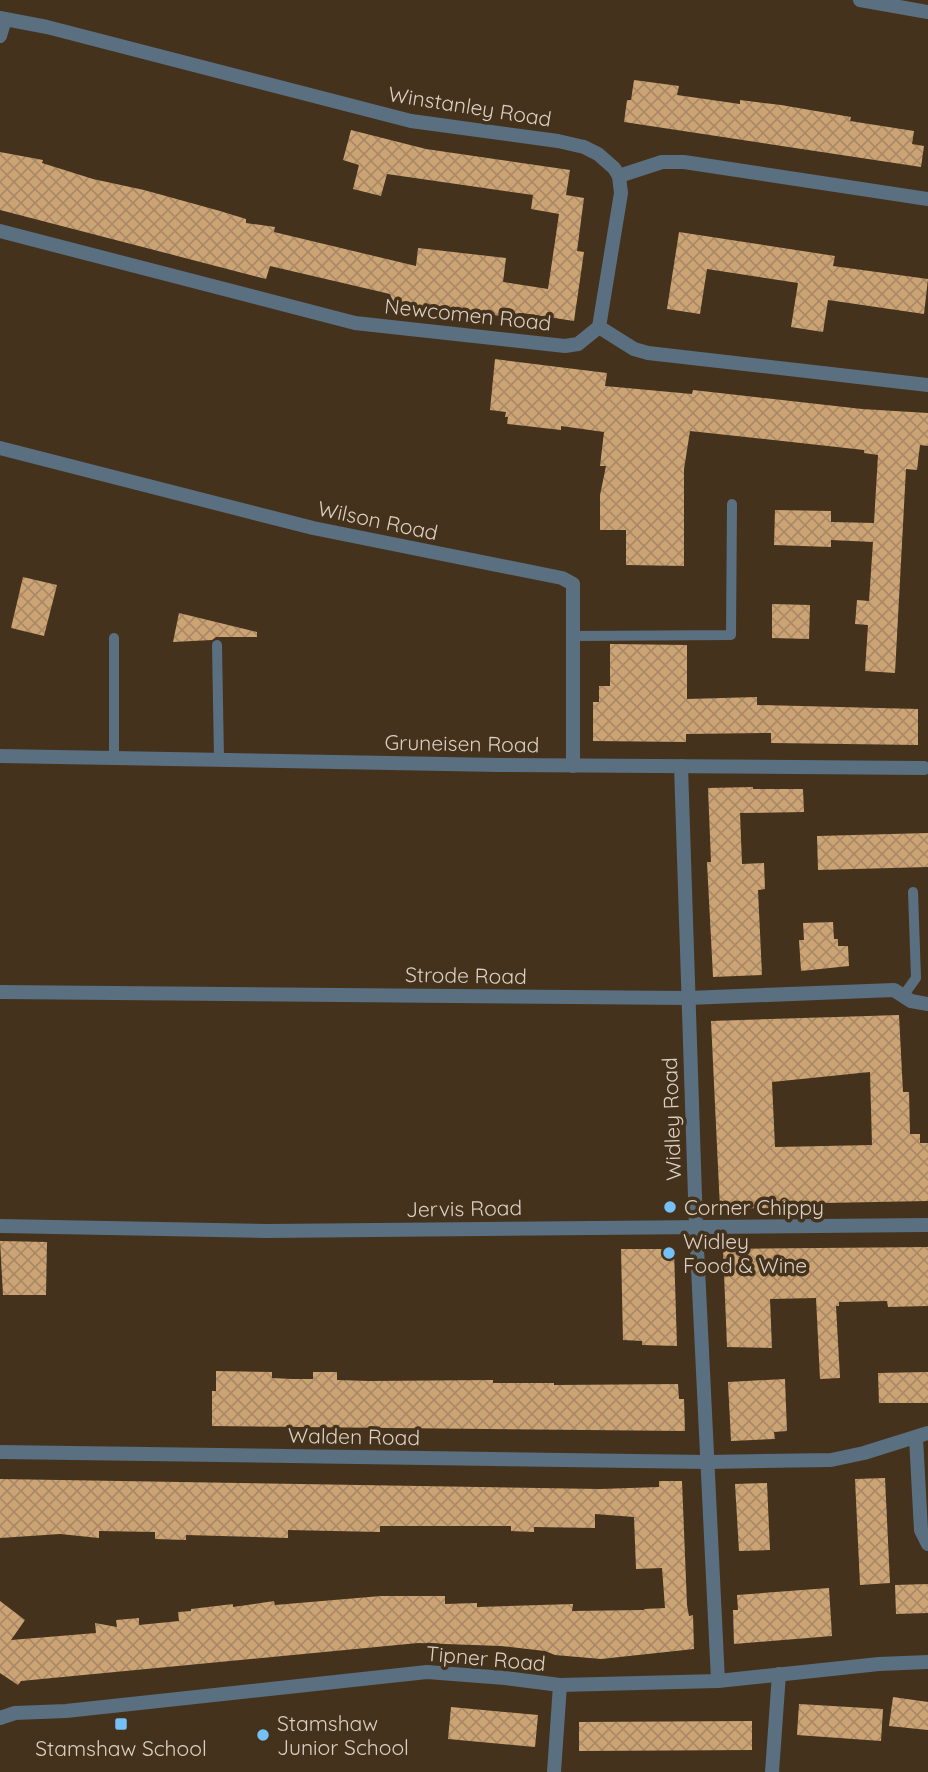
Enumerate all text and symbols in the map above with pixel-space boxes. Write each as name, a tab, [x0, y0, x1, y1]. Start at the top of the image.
street label: Winstanley Road	[387, 80, 553, 132]
street label: Newcomen Road	[383, 292, 553, 336]
street label: Wilson Road	[316, 495, 440, 545]
street label: Gruneisen Road	[384, 729, 540, 757]
street label: Strode Road	[405, 961, 527, 989]
street label: Widley Road	[656, 1057, 686, 1181]
street label: Jervis Road	[406, 1194, 522, 1222]
place label: Corner Chippy	[684, 1194, 824, 1220]
marker: Corner Chippy	[662, 1199, 678, 1215]
place label: Widley Food & Wine	[683, 1228, 807, 1278]
marker: Widley Food & Wine	[661, 1245, 677, 1261]
street label: Walden Road	[288, 1422, 420, 1450]
street label: Tipner Road	[425, 1640, 547, 1676]
place label: Stamshaw Junior School	[277, 1710, 409, 1760]
marker: Stamshaw School	[113, 1716, 129, 1732]
marker: Stamshaw Junior School	[255, 1727, 271, 1743]
place label: Stamshaw School	[35, 1735, 207, 1761]

